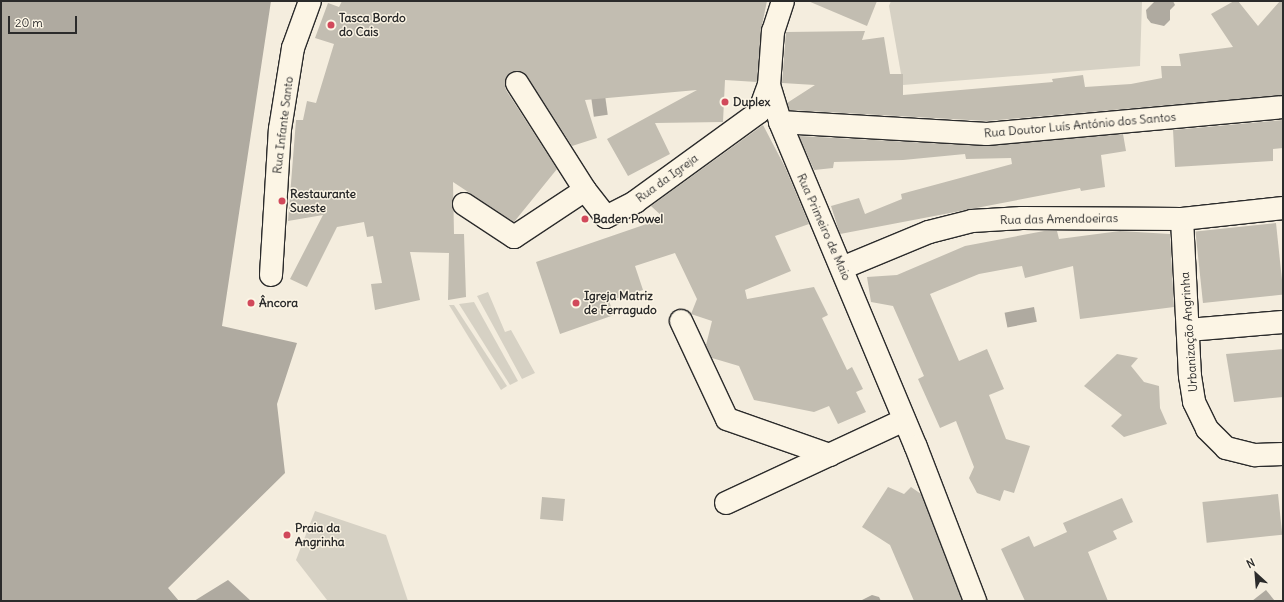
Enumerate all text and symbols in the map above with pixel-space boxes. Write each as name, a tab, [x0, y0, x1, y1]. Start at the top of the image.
scale bar	[10, 8, 79, 34]
place label: Tasca Bordo do Cais	[339, 11, 406, 39]
text: 20 m	[15, 15, 43, 30]
marker: Tasca Bordo do Cais	[326, 20, 336, 30]
street label: Rua Infante Santo	[270, 75, 296, 175]
place label: Duplex	[733, 95, 770, 109]
marker: Duplex	[720, 97, 730, 107]
street label: Rua Doutor Luís António dos Santos	[983, 109, 1177, 141]
street label: Rua da Igreja	[633, 151, 701, 205]
street label: Rua Primeiro de Maio	[794, 171, 854, 283]
place label: Restaurante Sueste	[290, 187, 356, 215]
marker: Restaurante Sueste	[277, 196, 287, 206]
street label: Rua das Amendoeiras	[1000, 211, 1118, 227]
place label: Baden Powel	[593, 212, 663, 226]
marker: Baden Powel	[580, 214, 590, 224]
street label: Urbanização Angrinha	[1178, 271, 1200, 393]
place label: Igreja Matriz de Ferragudo	[584, 289, 657, 317]
place label: Âncora	[259, 296, 298, 310]
marker: Âncora	[246, 298, 256, 308]
marker: Igreja Matriz de Ferragudo	[571, 298, 581, 308]
place label: Praia da Angrinha	[295, 521, 345, 549]
marker: Praia da Angrinha	[282, 530, 292, 540]
north arrow	[1236, 554, 1276, 594]
text: N	[1244, 555, 1257, 571]

